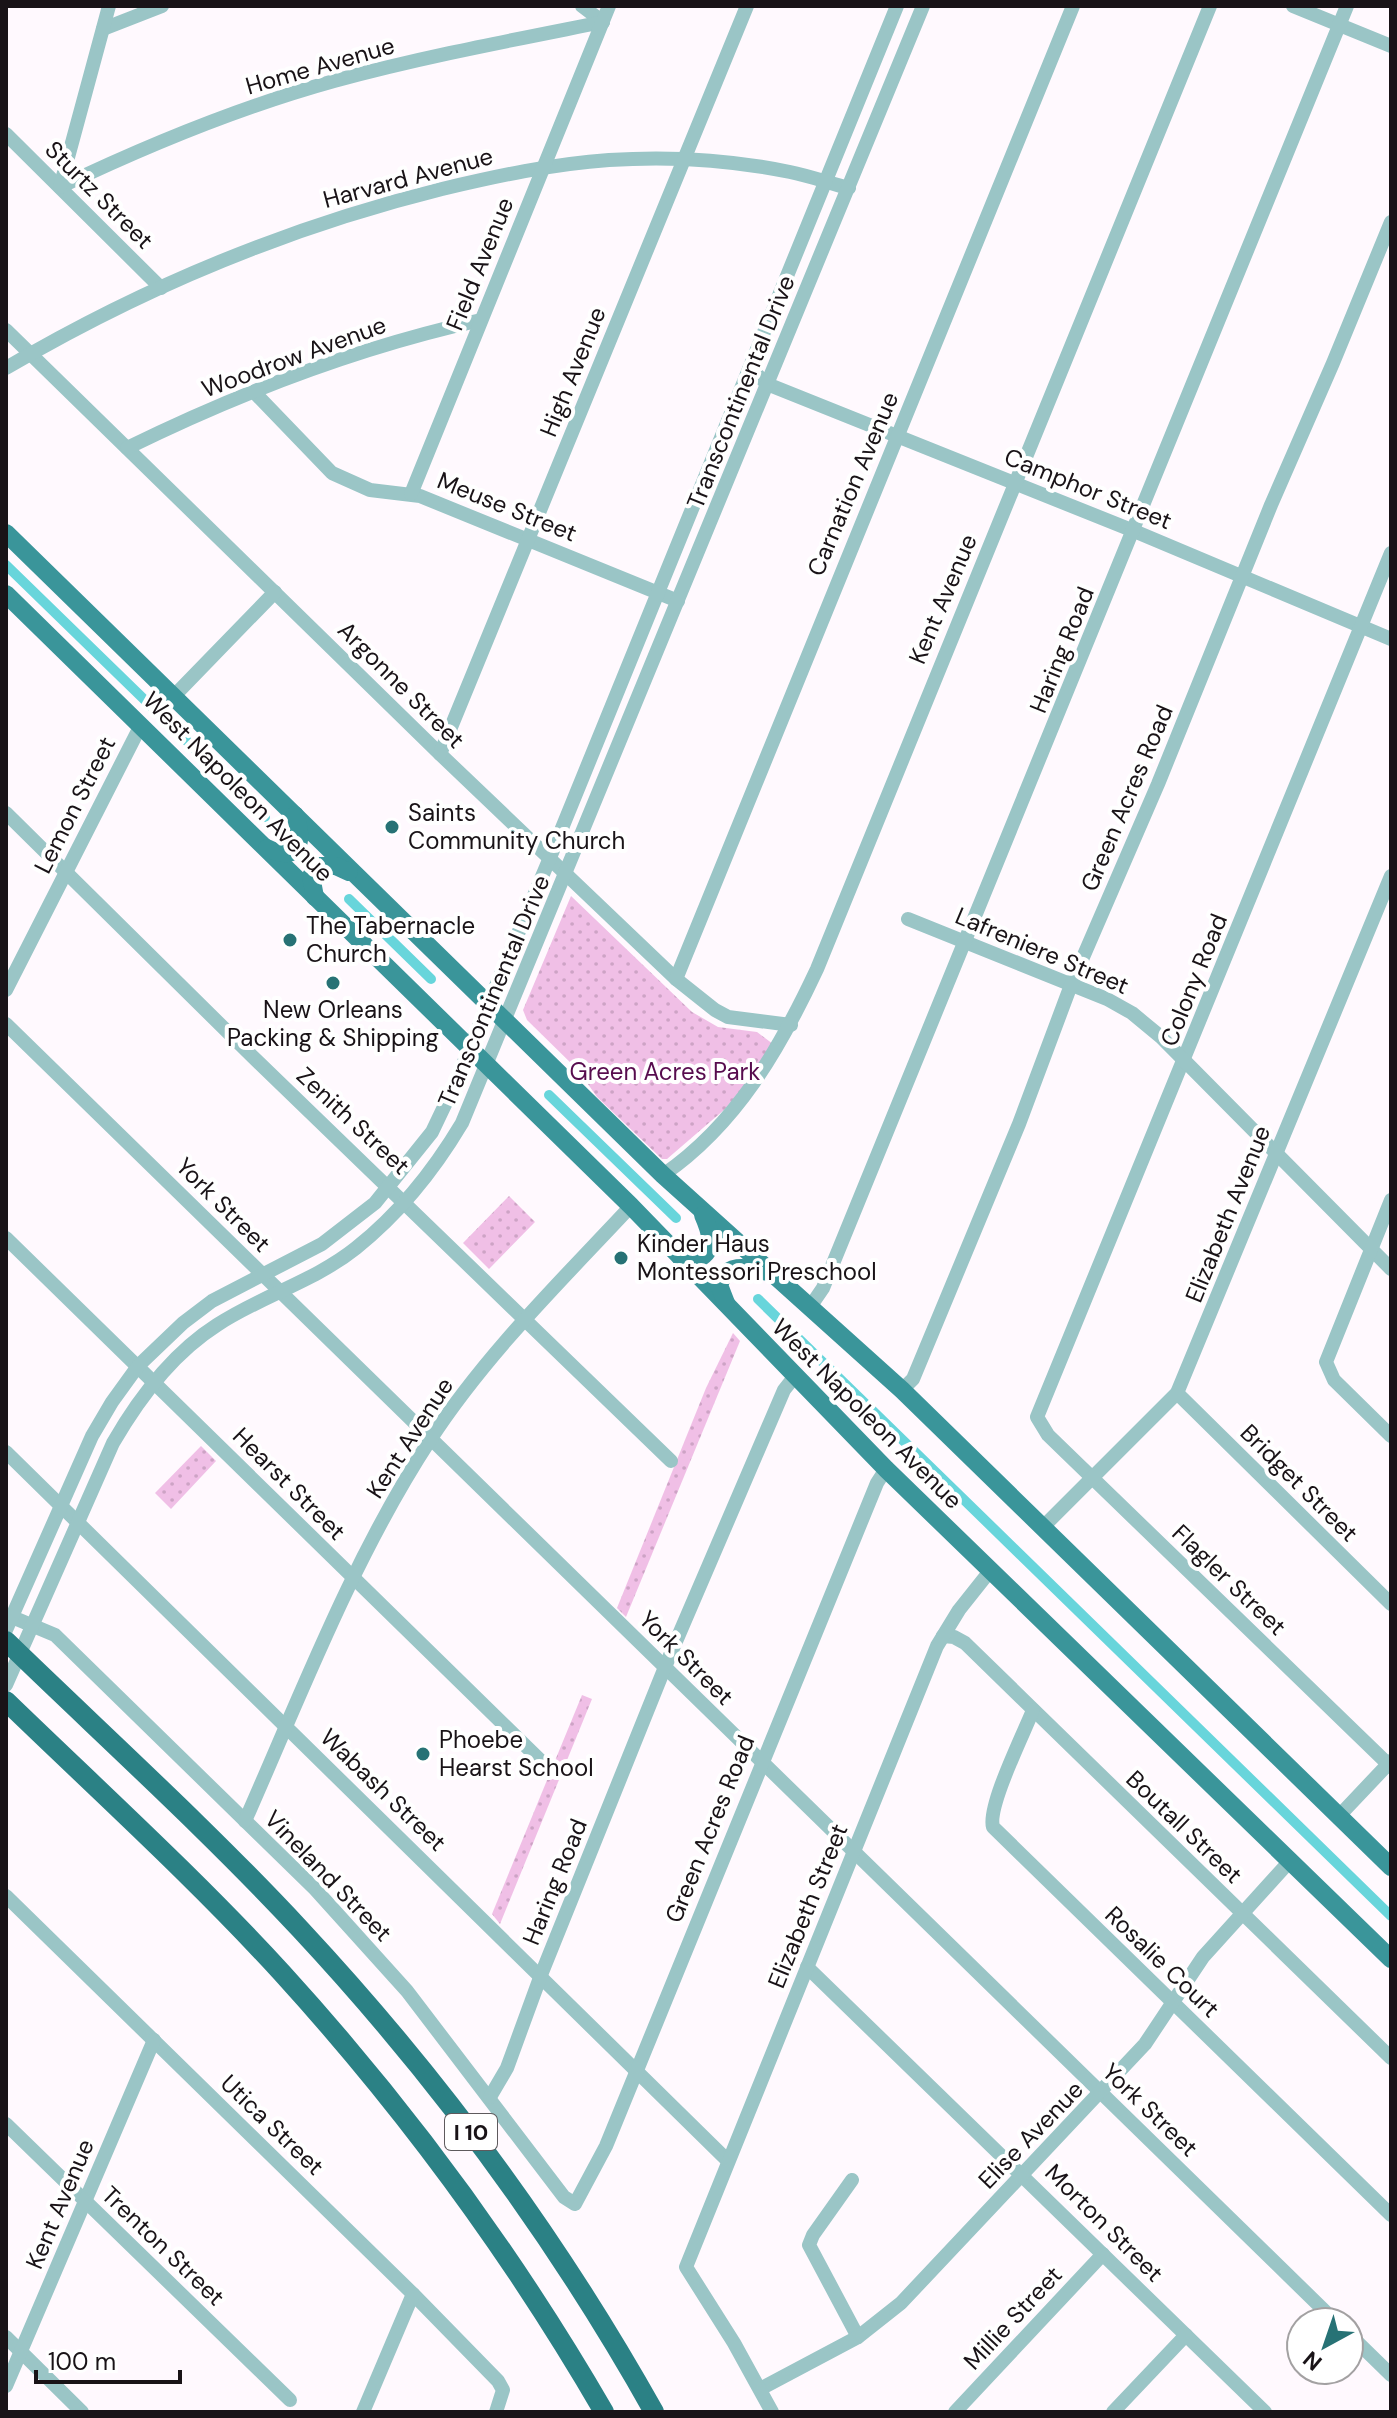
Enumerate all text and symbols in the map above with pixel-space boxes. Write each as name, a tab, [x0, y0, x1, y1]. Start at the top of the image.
street label: Home Avenue	[242, 29, 398, 102]
street label: Sturtz Street	[39, 134, 160, 255]
street label: Harvard Avenue	[319, 140, 496, 215]
street label: Field Avenue	[439, 193, 520, 335]
street label: Transcontinental Drive	[680, 271, 802, 513]
street label: High Avenue	[532, 302, 613, 441]
street label: Woodrow Avenue	[197, 309, 390, 404]
street label: Carnation Avenue	[800, 387, 905, 580]
street label: Camphor Street	[1000, 441, 1177, 536]
street label: Meuse Street	[433, 465, 581, 549]
street label: Kent Avenue	[901, 529, 984, 668]
street label: Haring Road	[1022, 582, 1101, 717]
street label: Argonne Street	[331, 615, 471, 755]
street label: West Napoleon Avenue	[137, 685, 340, 888]
street label: Green Acres Road	[1073, 700, 1180, 896]
street label: Lemon Street	[27, 731, 122, 878]
place label: Saints Community Church	[408, 797, 625, 856]
marker: Saints Community Church	[383, 818, 401, 836]
street label: Transcontinental Drive	[431, 870, 556, 1111]
street label: Lafreniere Street	[951, 900, 1134, 1001]
street label: Colony Road	[1153, 909, 1234, 1051]
place label: The Tabernacle Church	[306, 910, 475, 969]
marker: The Tabernacle Church	[281, 931, 299, 949]
marker: New Orleans Packing & Shipping	[324, 974, 342, 992]
place label: New Orleans Packing & Shipping	[227, 994, 439, 1053]
park label: Green Acres Park	[570, 1056, 760, 1087]
street label: Zenith Street	[290, 1060, 416, 1181]
street label: Elizabeth Avenue	[1178, 1121, 1277, 1307]
street label: York Street	[169, 1151, 277, 1259]
place label: Kinder Haus Montessori Preschool	[637, 1228, 877, 1287]
marker: Kinder Haus Montessori Preschool	[612, 1249, 630, 1267]
street label: West Napoleon Avenue	[766, 1312, 969, 1515]
street label: Kent Avenue	[359, 1371, 460, 1504]
street label: Bridget Street	[1234, 1417, 1365, 1548]
street label: Hearst Street	[226, 1421, 352, 1547]
street label: Flagler Street	[1166, 1517, 1293, 1642]
street label: York Street	[632, 1604, 740, 1712]
street label: Wabash Street	[314, 1722, 453, 1858]
place label: Phoebe Hearst School	[439, 1724, 594, 1783]
street label: Green Acres Road	[658, 1731, 761, 1927]
marker: Phoebe Hearst School	[414, 1745, 432, 1763]
street label: Boutall Street	[1120, 1763, 1249, 1890]
street label: Vineland Street	[258, 1803, 399, 1948]
street label: Haring Road	[515, 1814, 594, 1949]
street label: Elizabeth Street	[760, 1819, 855, 1993]
street label: Rosalie Court	[1099, 1899, 1226, 2024]
street label: York Street	[1096, 2056, 1205, 2163]
street label: Utica Street	[214, 2068, 331, 2182]
street label: Elise Avenue	[971, 2074, 1090, 2195]
road number: I 10	[445, 2114, 497, 2150]
street label: Kent Avenue	[18, 2134, 101, 2273]
street label: Morton Street	[1039, 2157, 1170, 2288]
street label: Trenton Street	[95, 2179, 231, 2312]
street label: Millie Street	[957, 2259, 1068, 2376]
north arrow	[1285, 2306, 1365, 2386]
scale bar	[36, 2334, 180, 2384]
text: N	[1297, 2345, 1328, 2377]
text: 100 m	[48, 2346, 116, 2377]

